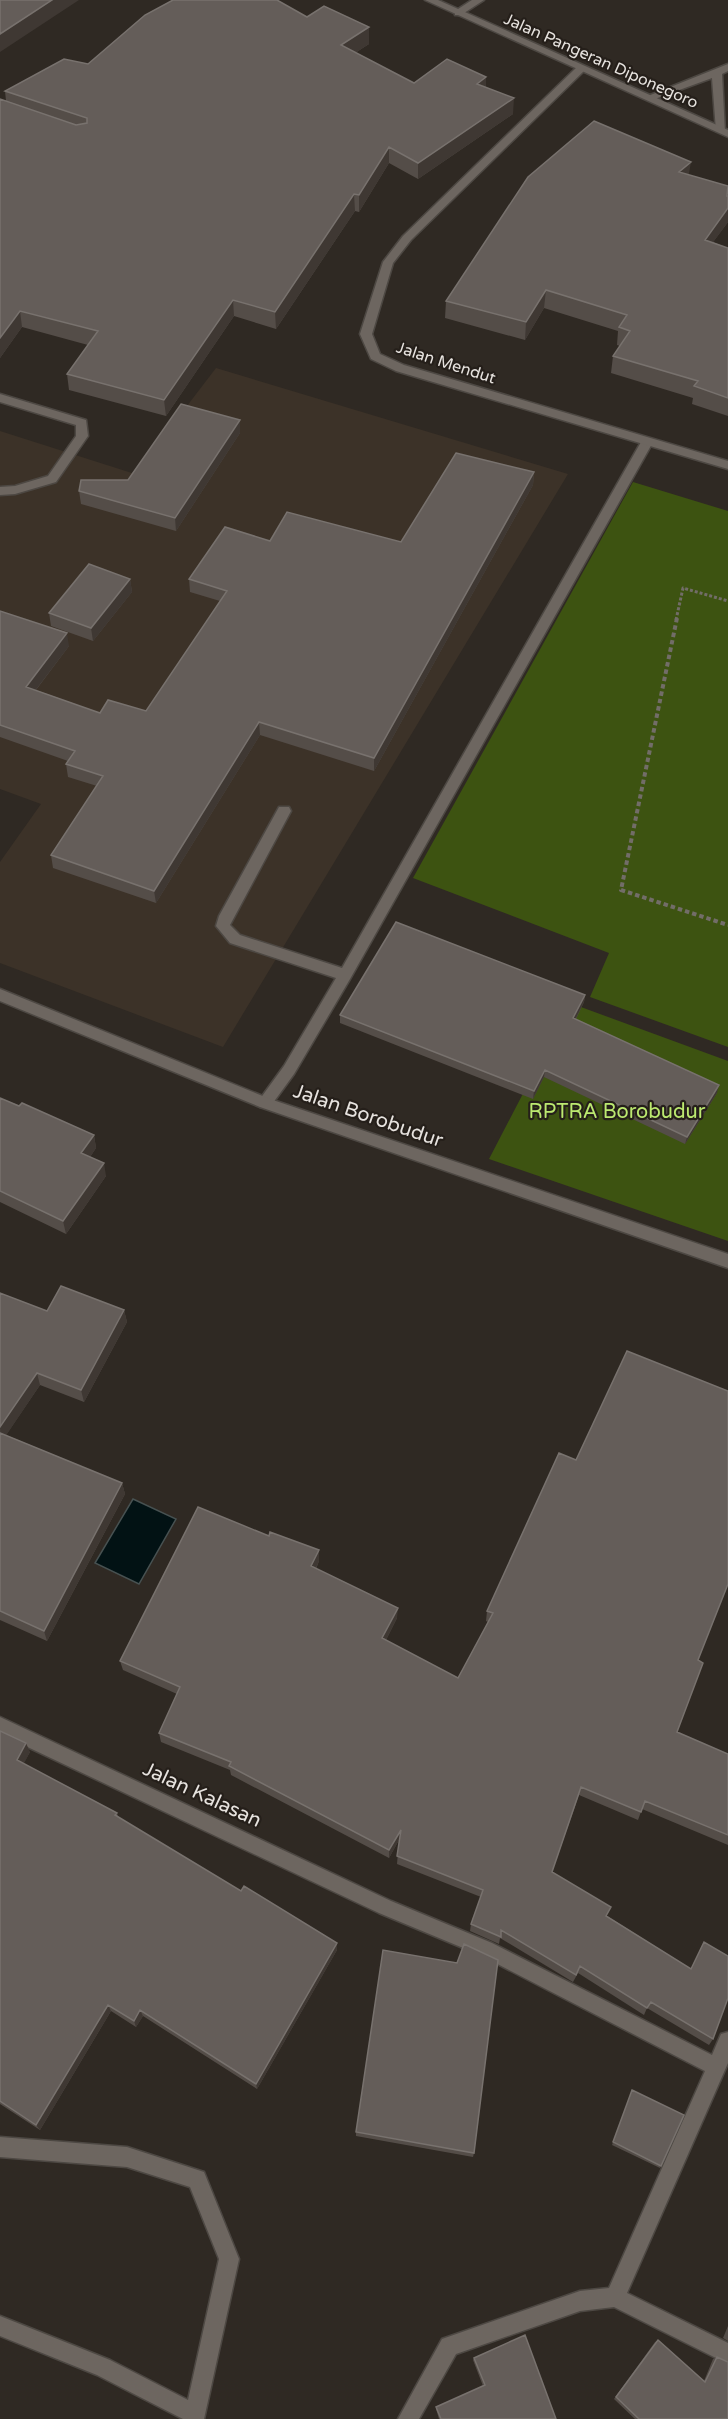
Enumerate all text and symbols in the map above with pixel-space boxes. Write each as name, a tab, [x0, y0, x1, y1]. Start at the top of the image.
street label: Jalan Pangeran Diponegoro	[501, 9, 701, 113]
street label: Jalan Mendut	[394, 338, 498, 388]
street label: Jalan Borobudur	[290, 1079, 446, 1153]
park label: RPTRA Borobudur	[529, 1100, 706, 1124]
street label: Jalan Kalasan	[139, 1757, 265, 1833]

